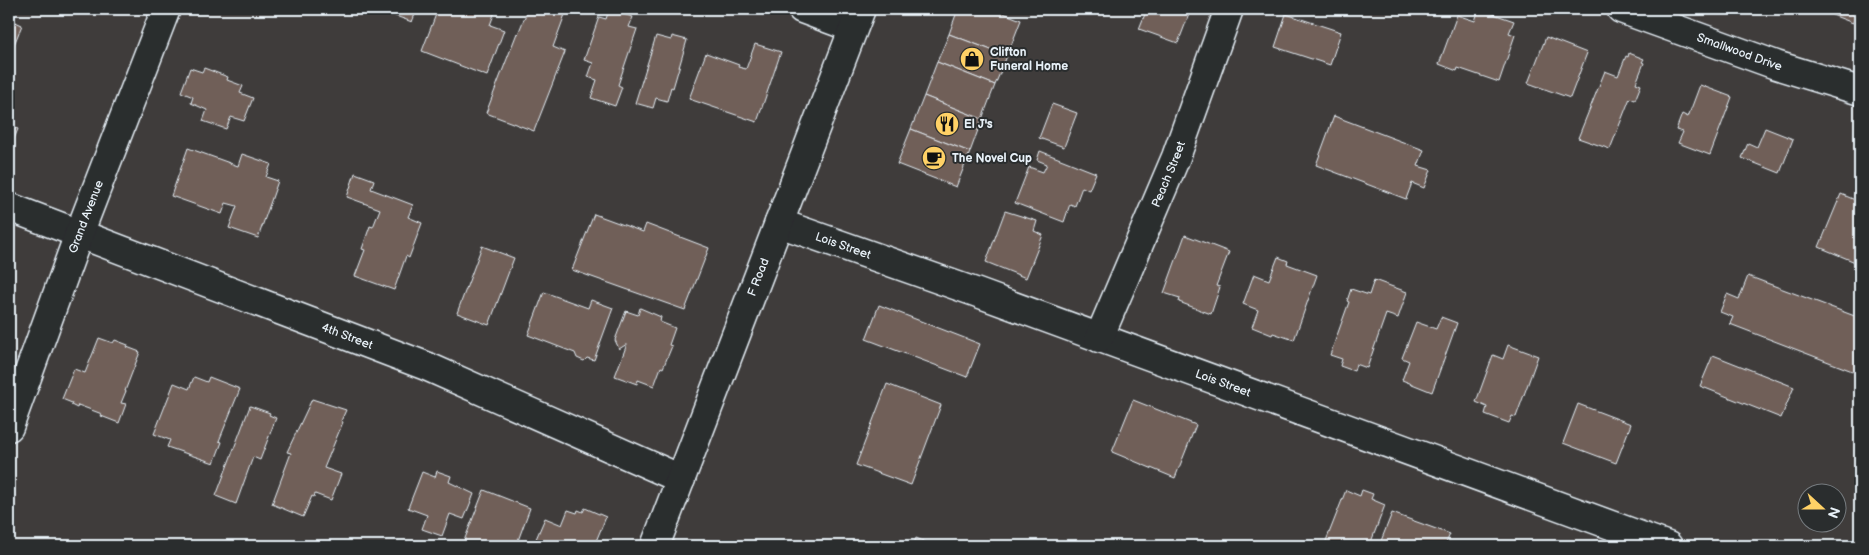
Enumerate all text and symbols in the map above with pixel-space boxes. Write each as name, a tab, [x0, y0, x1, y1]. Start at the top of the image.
street label: Smallwood Drive	[1695, 30, 1784, 74]
place label: Clifton Funeral Home	[990, 45, 1068, 74]
shop icon: Clifton Funeral Home	[959, 46, 985, 72]
restaurant icon: El J's	[934, 111, 960, 137]
place label: El J's	[964, 117, 993, 132]
street label: Peach Street	[1149, 139, 1189, 210]
cafe icon: The Novel Cup	[921, 145, 947, 171]
place label: The Novel Cup	[952, 151, 1032, 166]
street label: Grand Avenue	[66, 178, 107, 255]
street label: Lois Street	[813, 229, 873, 263]
street label: F Road	[745, 256, 773, 298]
street label: 4th Street	[319, 320, 375, 353]
street label: Lois Street	[1193, 366, 1253, 401]
north arrow	[1796, 482, 1846, 532]
text: N	[1824, 505, 1843, 520]

